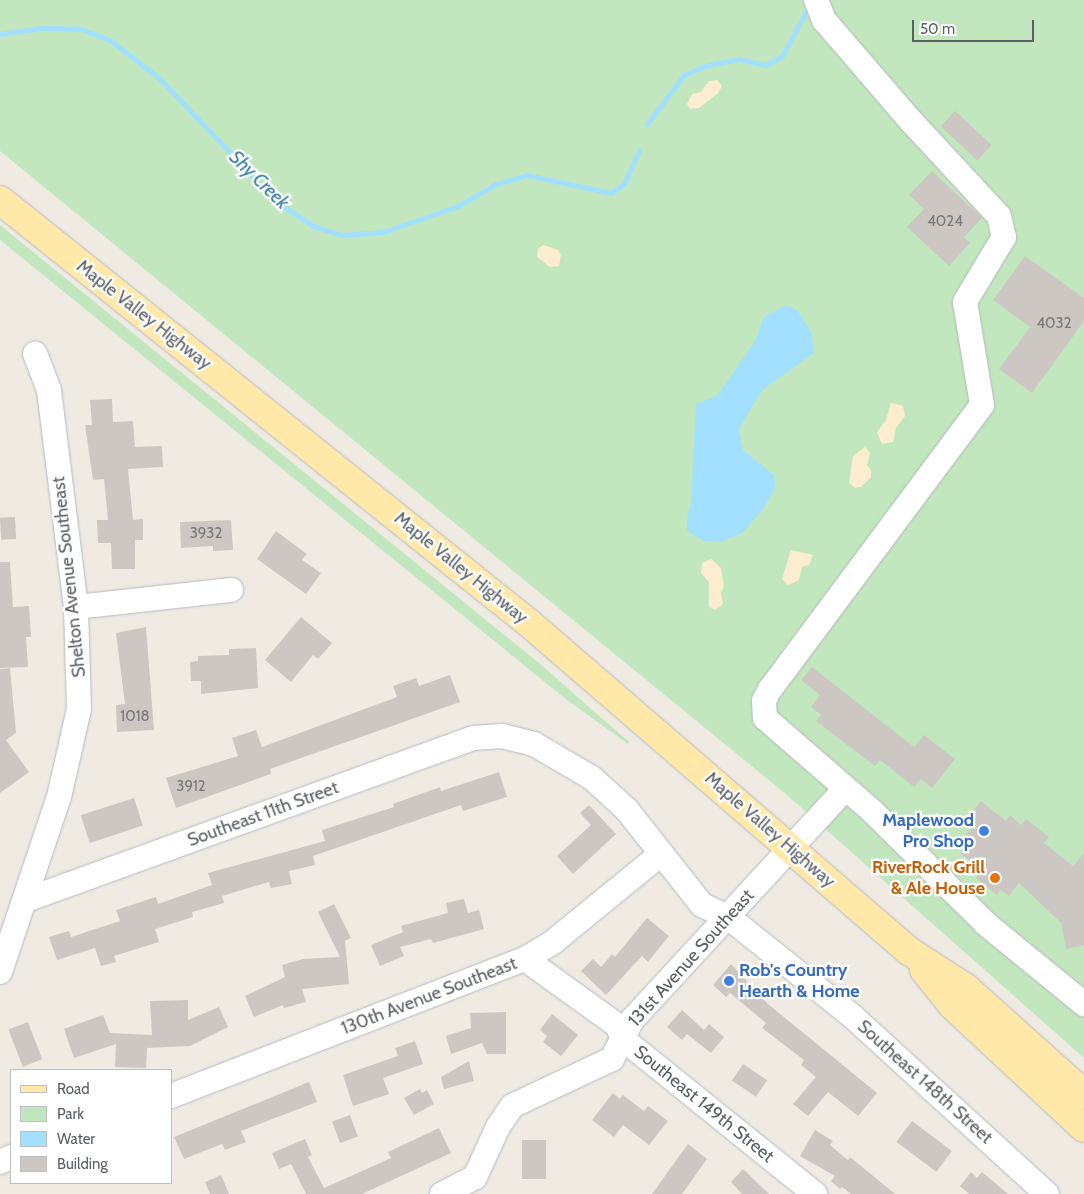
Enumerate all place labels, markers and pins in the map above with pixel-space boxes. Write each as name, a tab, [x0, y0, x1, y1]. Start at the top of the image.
place label: Maplewood Pro Shop	[882, 810, 974, 852]
marker: Maplewood Pro Shop	[978, 825, 990, 837]
place label: RiverRock Grill & Ale House	[872, 857, 985, 900]
marker: RiverRock Grill & Ale House	[989, 872, 1001, 884]
place label: Rob's Country Hearth & Home	[739, 960, 860, 1002]
marker: Rob's Country Hearth & Home	[723, 975, 735, 987]

